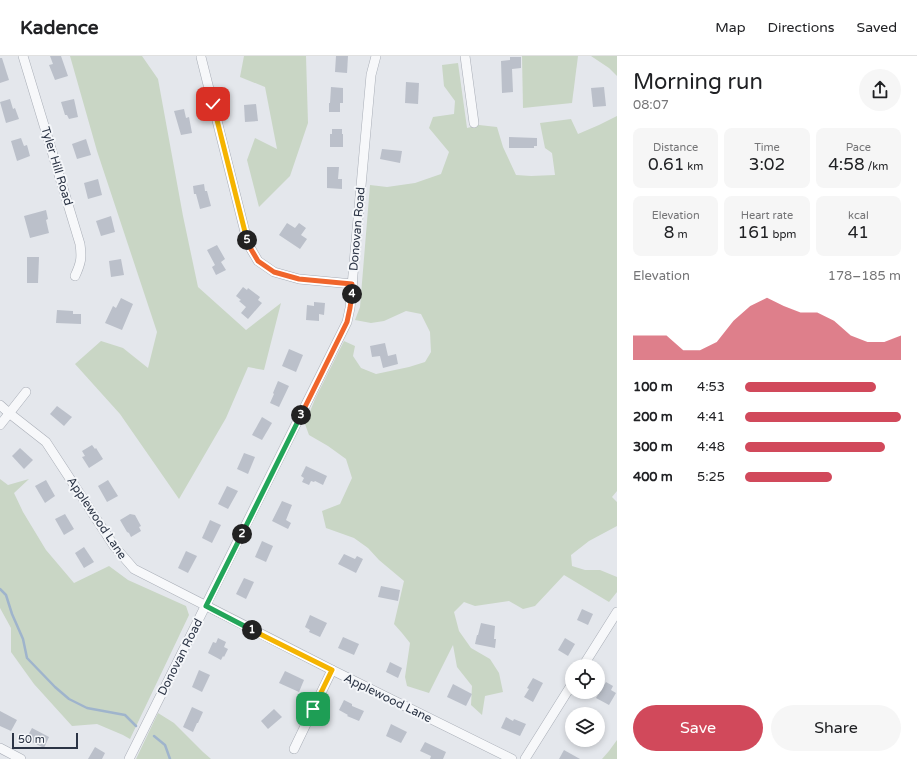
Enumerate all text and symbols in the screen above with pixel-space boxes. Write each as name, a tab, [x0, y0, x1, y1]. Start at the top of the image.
text: Kadence	[20, 17, 99, 39]
text: Map	[715, 19, 746, 36]
text: Directions	[768, 19, 835, 36]
text: Saved	[857, 19, 897, 36]
text: Morning run	[633, 69, 763, 95]
button: share	[859, 69, 901, 111]
pin	[196, 87, 230, 121]
icon: check	[202, 93, 224, 115]
text: 08:07	[633, 97, 669, 113]
street label: Tyler Hill Road	[38, 125, 76, 207]
text: Distance	[653, 141, 698, 154]
text: Time	[754, 141, 780, 154]
text: Pace	[846, 141, 871, 154]
text: 0.61	[648, 154, 684, 175]
text: 3:02	[749, 154, 785, 175]
text: 4:58	[828, 154, 865, 175]
text: km	[684, 160, 703, 173]
text: /km	[865, 160, 888, 173]
street label: Donovan Road	[346, 186, 368, 272]
text: Elevation	[652, 209, 700, 222]
text: Heart rate	[741, 209, 793, 222]
text: kcal	[848, 209, 869, 222]
text: 8	[664, 222, 675, 243]
text: 161	[738, 222, 770, 243]
text: 41	[848, 222, 869, 243]
text: m	[675, 228, 687, 241]
text: bpm	[770, 228, 796, 241]
pin: 5	[237, 230, 257, 250]
text: 5	[244, 233, 250, 246]
text: Elevation	[633, 268, 690, 284]
text: 178–185 m	[828, 268, 901, 284]
pin: 4	[342, 284, 362, 304]
text: 4	[349, 287, 355, 300]
text: 100 m	[633, 379, 673, 395]
text: 4:53	[697, 379, 725, 395]
pin: 3	[291, 405, 311, 425]
text: 3	[298, 408, 304, 421]
text: 200 m	[633, 409, 673, 425]
text: 4:41	[697, 409, 725, 425]
text: 300 m	[633, 439, 673, 455]
text: 4:48	[697, 439, 725, 455]
text: 400 m	[633, 469, 673, 485]
text: 5:25	[697, 469, 725, 485]
street label: Applewood Lane	[64, 474, 130, 562]
pin: 2	[232, 524, 252, 544]
text: 2	[239, 527, 245, 540]
street label: Donovan Road	[155, 616, 205, 698]
pin: 1	[242, 620, 262, 640]
text: 1	[249, 623, 255, 636]
map controls	[565, 659, 605, 747]
button: locate	[565, 659, 605, 699]
street label: Applewood Lane	[342, 671, 434, 725]
pin	[296, 692, 330, 726]
icon: arrive	[302, 698, 324, 720]
button: Save	[633, 705, 763, 751]
button: Share	[771, 705, 901, 751]
button: layers	[565, 707, 605, 747]
scale bar	[12, 731, 78, 750]
text: 50 m	[18, 733, 45, 746]

